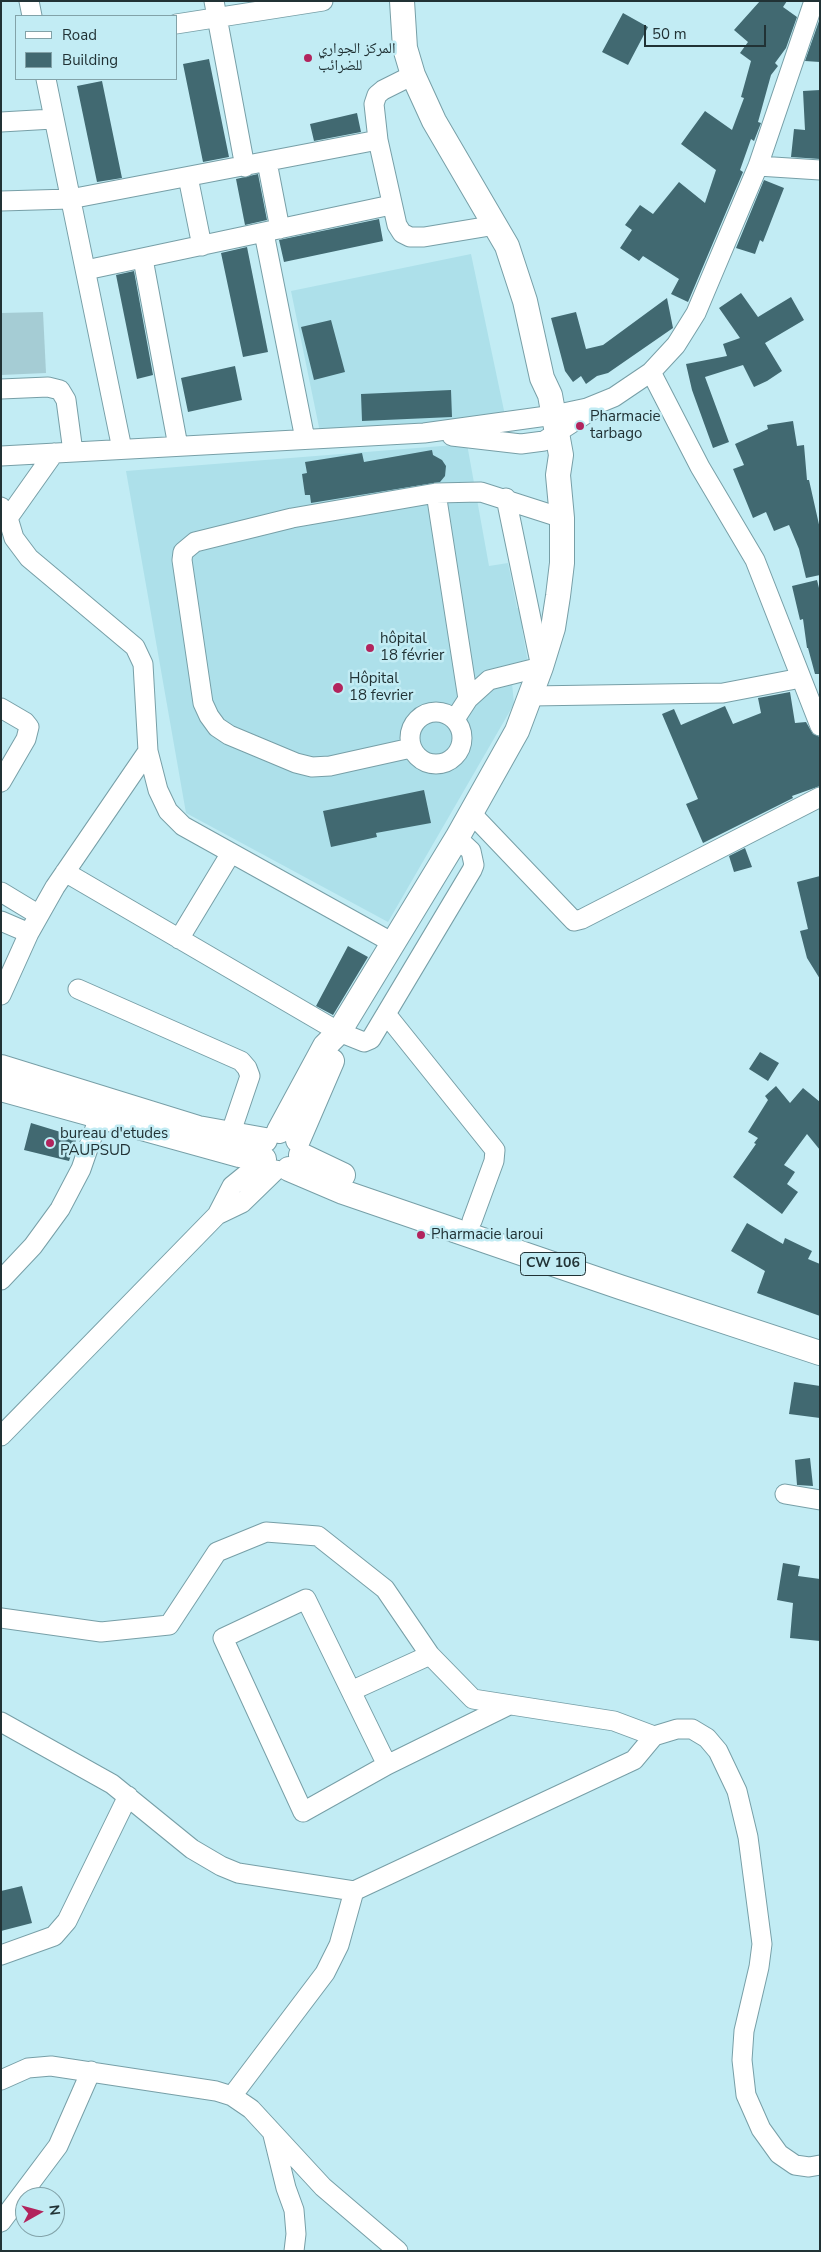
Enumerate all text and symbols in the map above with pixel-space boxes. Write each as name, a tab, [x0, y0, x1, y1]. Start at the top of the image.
legend	[15, 15, 178, 80]
scale bar	[646, 15, 768, 47]
text: 50 m	[652, 24, 687, 44]
text: Road	[62, 25, 97, 45]
place label: المركز الجواري للضرائب	[318, 40, 396, 75]
text: Building	[62, 50, 118, 70]
marker: المركز الجواري للضرائب	[302, 52, 314, 64]
place label: Pharmacie tarbago	[590, 408, 661, 443]
marker: Pharmacie tarbago	[574, 420, 586, 432]
place label: hôpital 18 février	[380, 630, 444, 665]
marker: hôpital 18 février	[364, 642, 376, 654]
place label: Hôpital 18 fevrier	[349, 670, 413, 705]
marker: Hôpital 18 fevrier	[331, 681, 345, 695]
place label: bureau d'etudes PAUPSUD	[60, 1125, 168, 1160]
marker: bureau d'etudes PAUPSUD	[44, 1137, 56, 1149]
place label: Pharmacie laroui	[431, 1226, 543, 1244]
marker: Pharmacie laroui	[415, 1229, 427, 1241]
road number: CW 106	[520, 1252, 586, 1276]
north arrow	[15, 2187, 65, 2237]
text: N	[44, 2204, 64, 2217]

